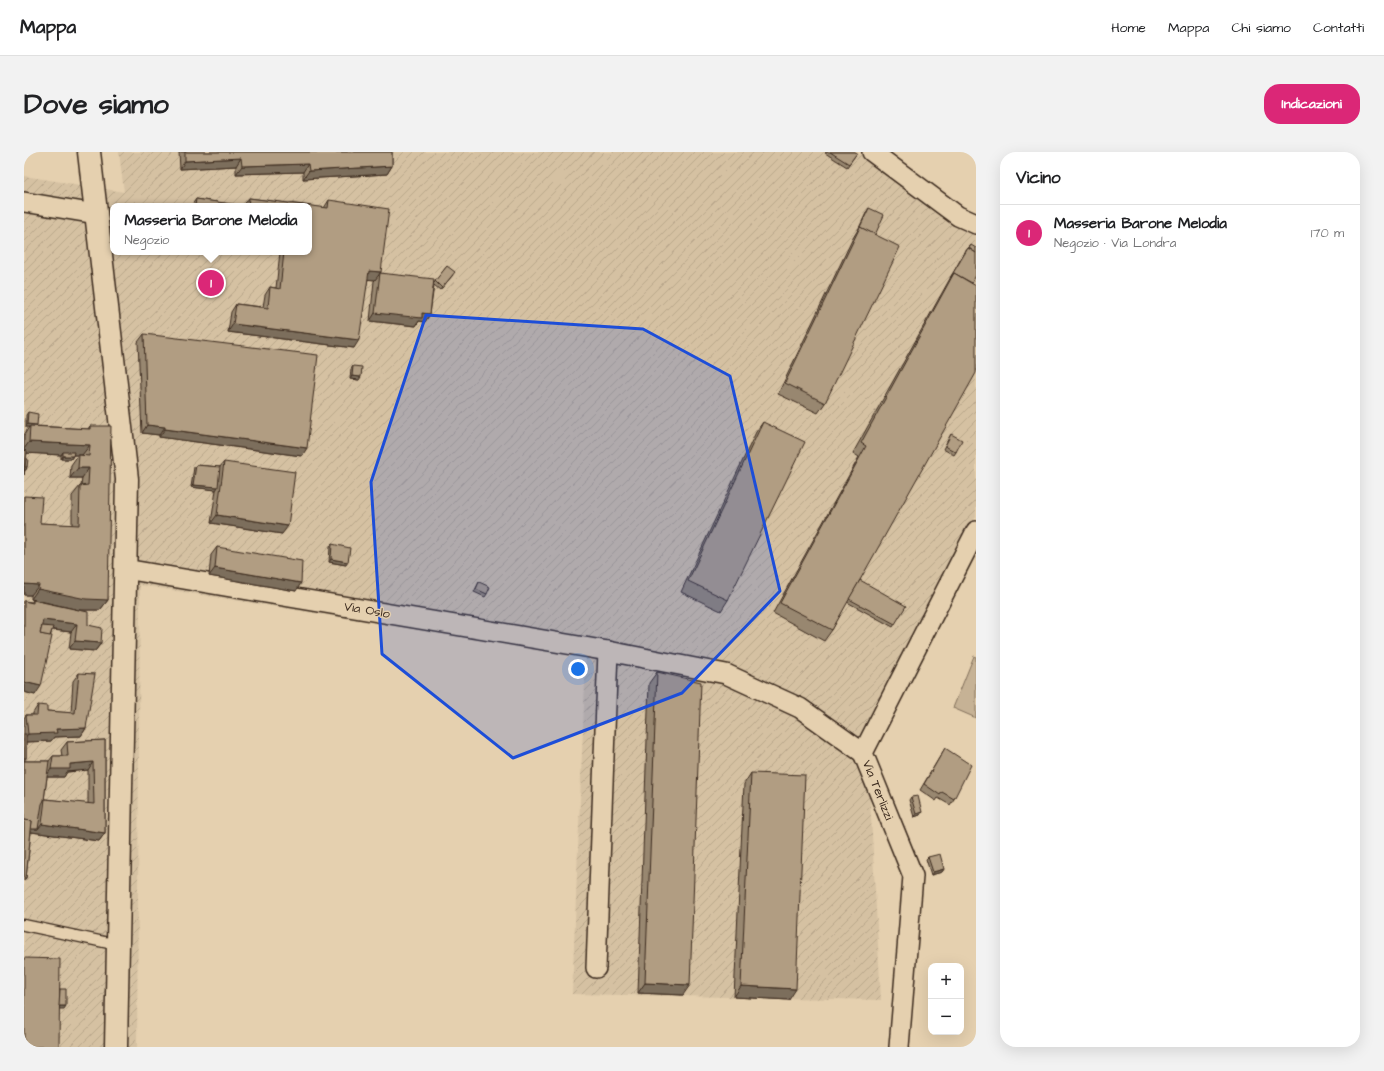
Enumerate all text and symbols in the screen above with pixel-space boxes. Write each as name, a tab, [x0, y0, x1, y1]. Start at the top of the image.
text: Mappa	[20, 14, 76, 41]
text: Home	[1111, 18, 1146, 38]
text: Mappa	[1168, 18, 1209, 38]
text: Chi siamo	[1231, 18, 1291, 38]
text: Contatti	[1313, 18, 1364, 38]
button: Indicazioni	[1264, 84, 1360, 124]
text: Dove siamo	[24, 85, 169, 124]
text: Vicino	[1016, 166, 1061, 190]
popup	[110, 203, 312, 255]
text: Masseria Barone Melodia	[125, 210, 297, 231]
text: Masseria Barone Melodia	[1054, 213, 1227, 234]
text: 1	[1028, 224, 1030, 242]
text: 170 m	[1311, 224, 1344, 242]
text: Negozio	[125, 231, 169, 249]
text: Negozio · Via Londra	[1054, 234, 1176, 252]
pin: 1	[198, 268, 224, 298]
street label: Via Oslo	[343, 597, 392, 623]
your location	[568, 659, 588, 679]
street label: Via Terlizzi	[858, 757, 898, 823]
map controls	[928, 963, 964, 1035]
button: +	[928, 963, 964, 999]
button: −	[928, 999, 964, 1035]

